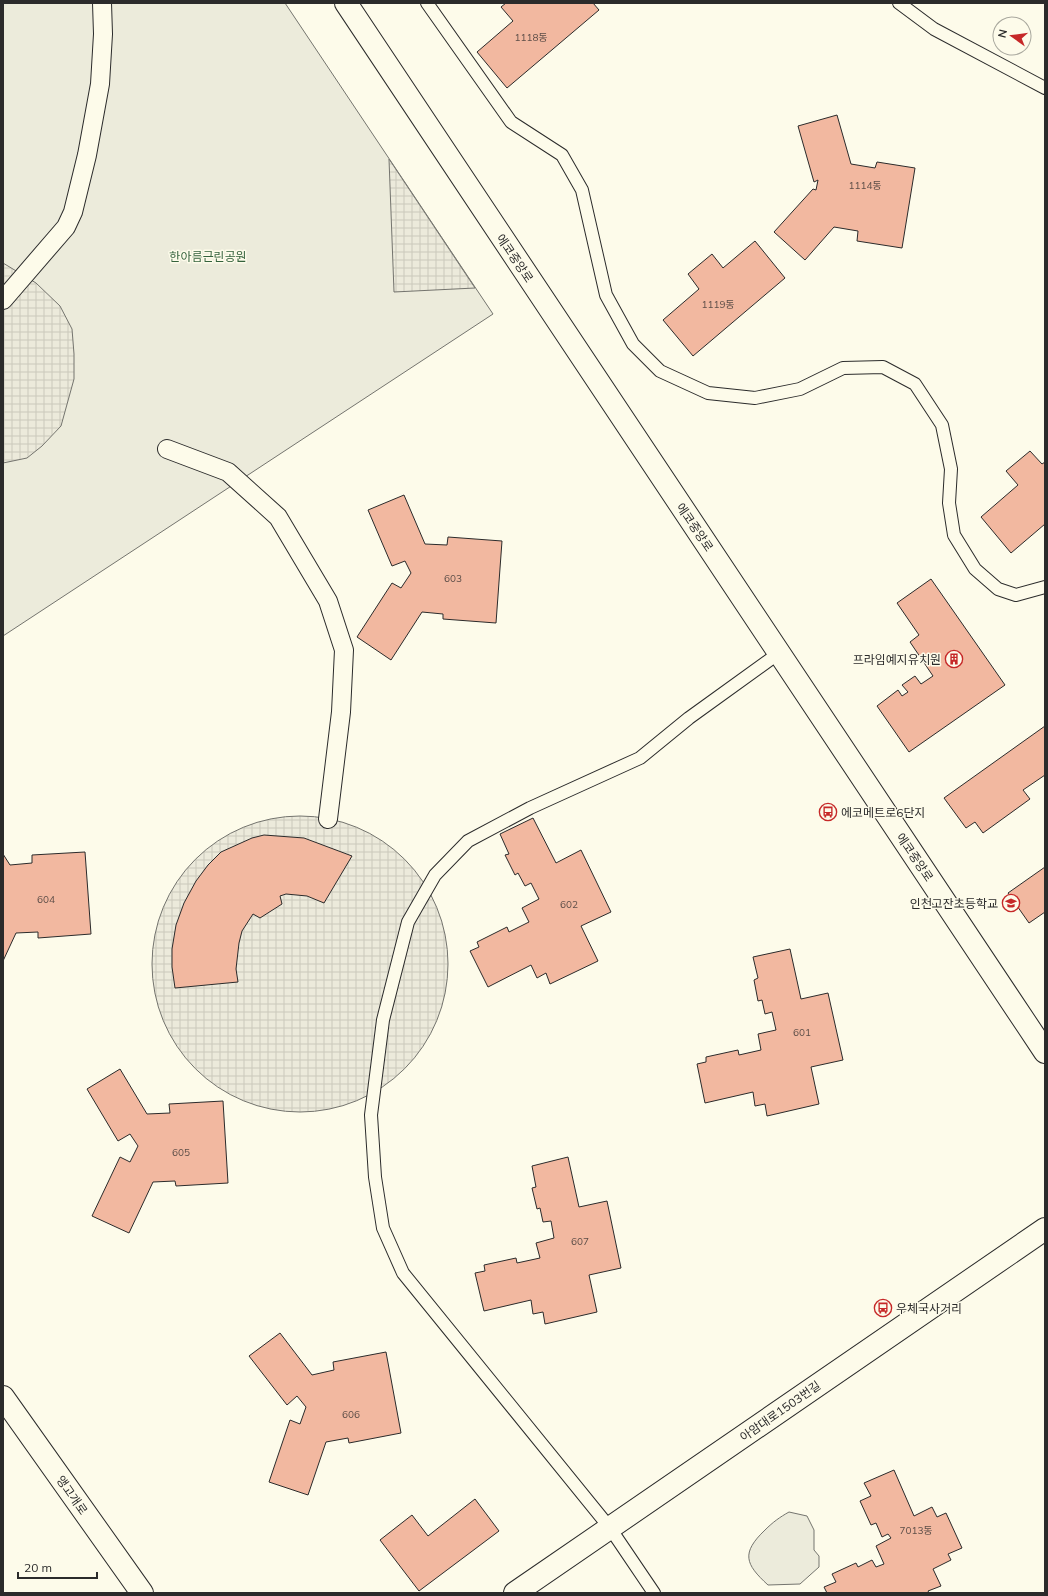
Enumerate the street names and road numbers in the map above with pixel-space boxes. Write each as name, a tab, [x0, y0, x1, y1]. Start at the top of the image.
street label: 에코중앙로	[493, 231, 537, 285]
street label: 에코중앙로	[673, 500, 717, 554]
street label: 에코중앙로	[893, 830, 937, 884]
street label: 아암대로1503번길	[737, 1378, 823, 1444]
street label: 앵고개로	[53, 1473, 91, 1517]

